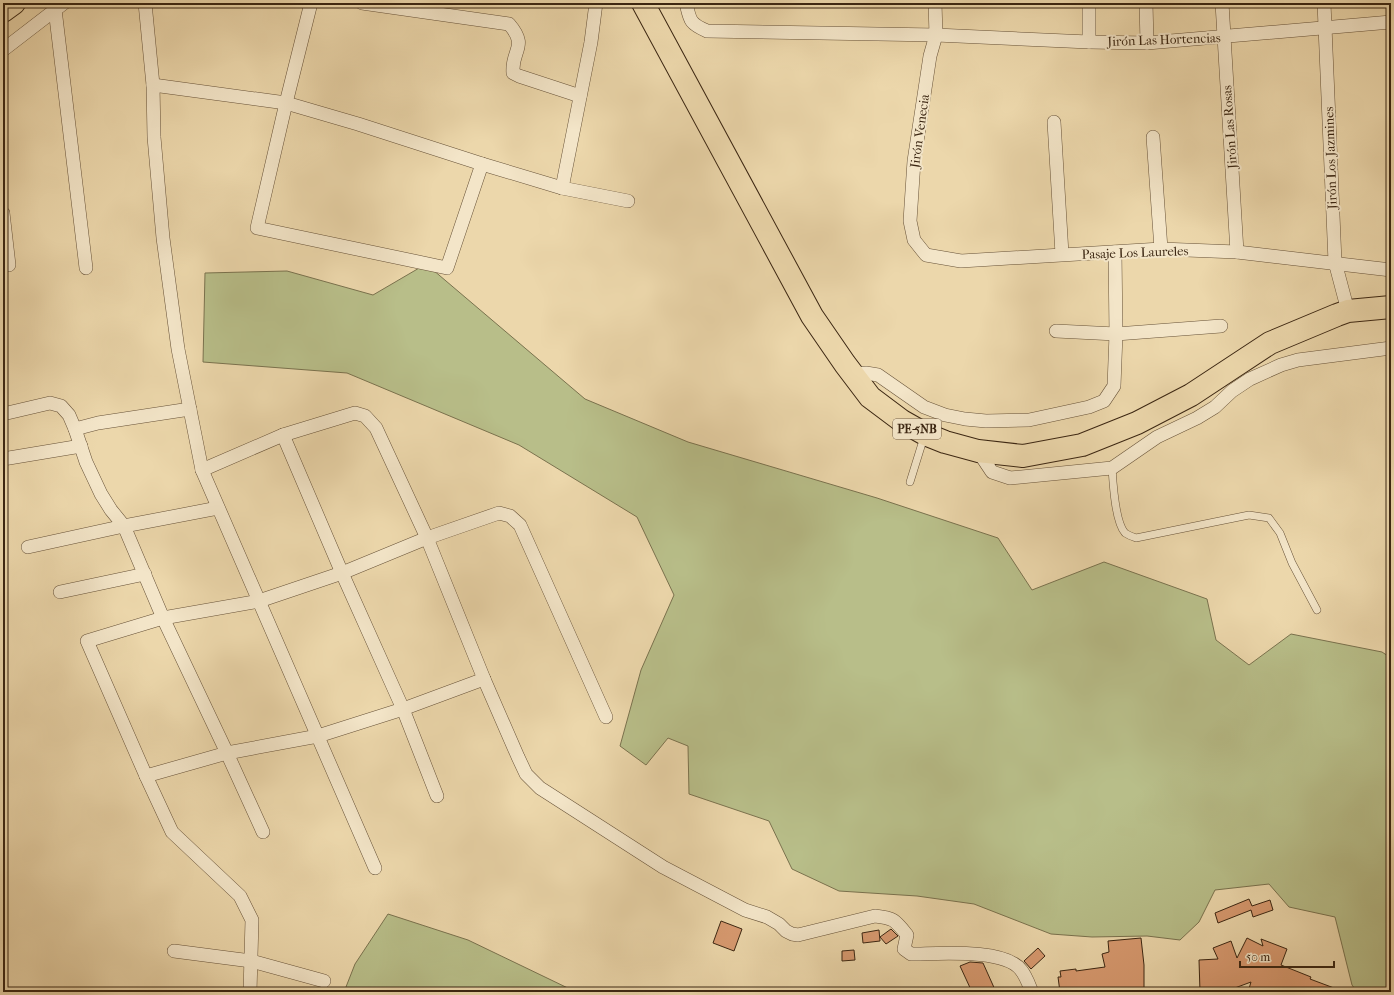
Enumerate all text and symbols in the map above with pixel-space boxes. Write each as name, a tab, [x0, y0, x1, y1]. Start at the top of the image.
street label: Jirón Las Hortencias	[1106, 30, 1221, 49]
street label: Jirón Las Rosas	[1219, 84, 1240, 170]
street label: Jirón Venecia	[907, 92, 932, 170]
street label: Jirón Los Jazmines	[1321, 106, 1340, 211]
street label: Pasaje Los Laureles	[1081, 243, 1189, 262]
road number: PE-5NB	[893, 419, 941, 439]
scale bar	[1240, 943, 1334, 969]
text: 50 m	[1246, 950, 1270, 964]

